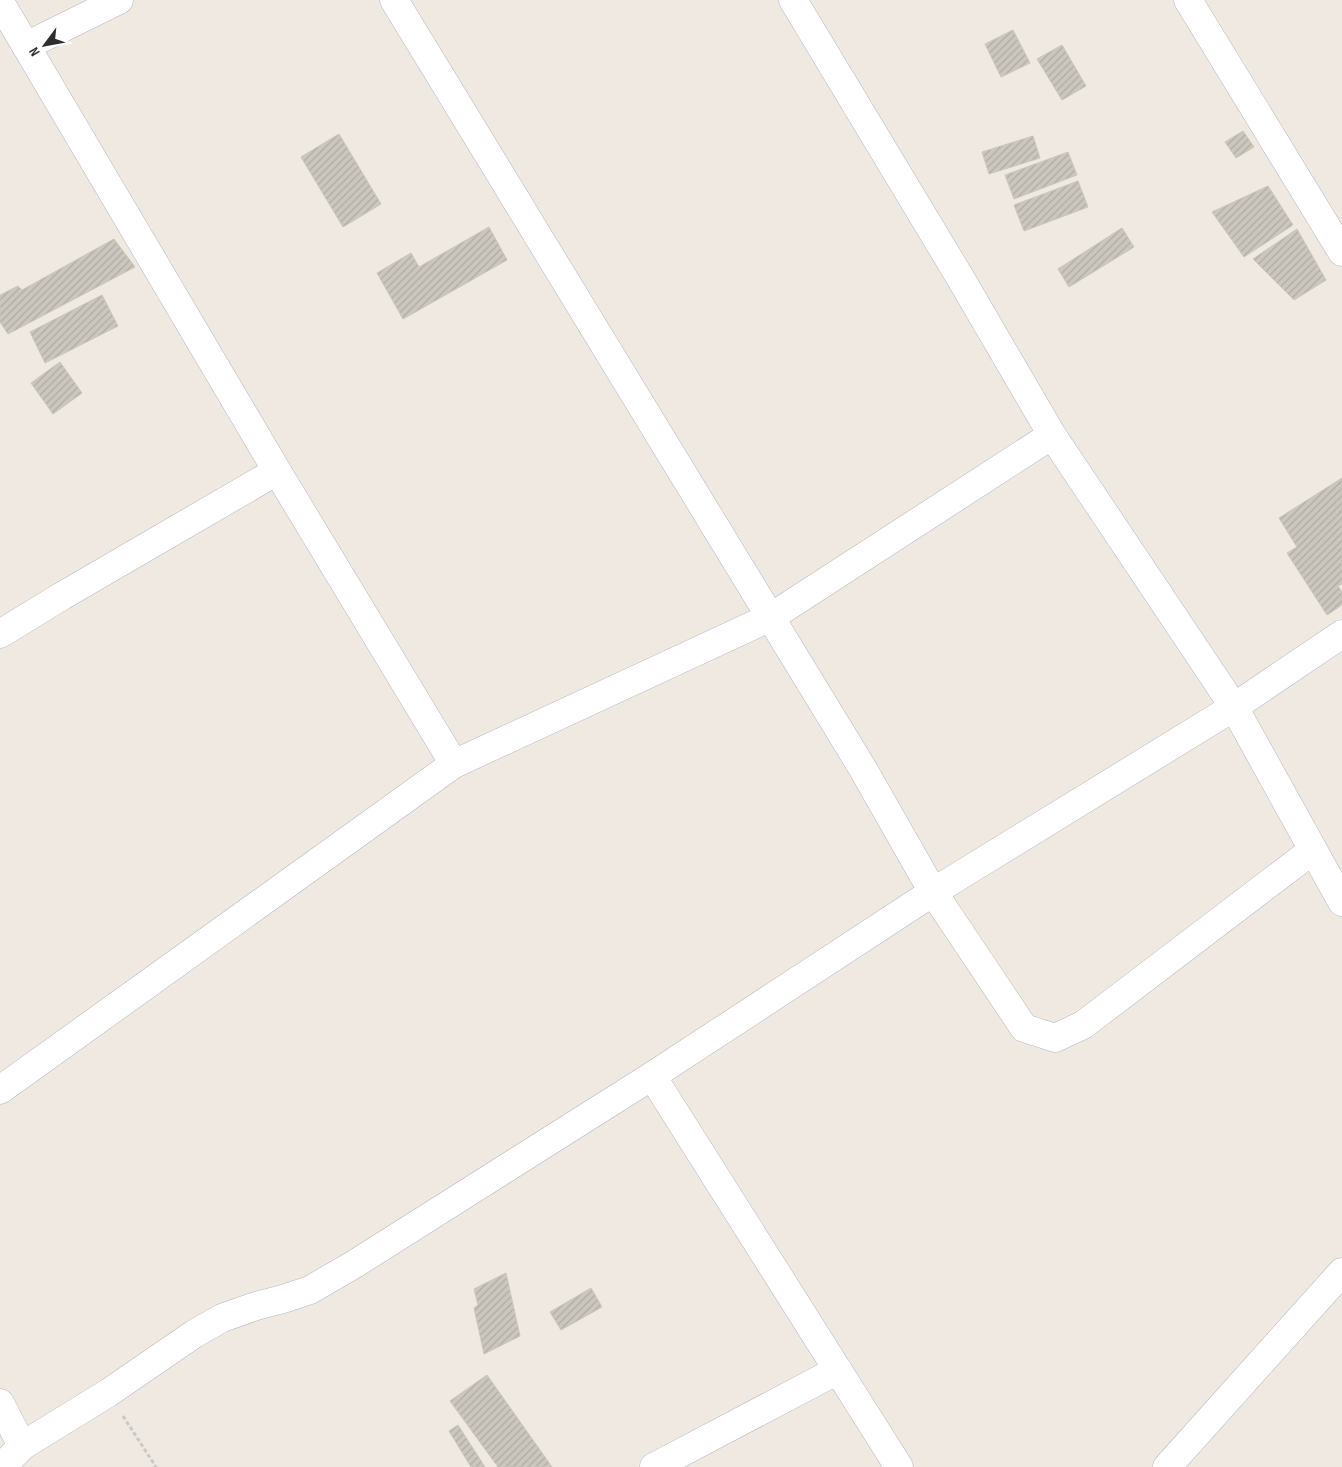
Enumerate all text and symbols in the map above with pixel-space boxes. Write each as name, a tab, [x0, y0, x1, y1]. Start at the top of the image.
north arrow	[20, 20, 70, 70]
text: N	[25, 44, 44, 59]

